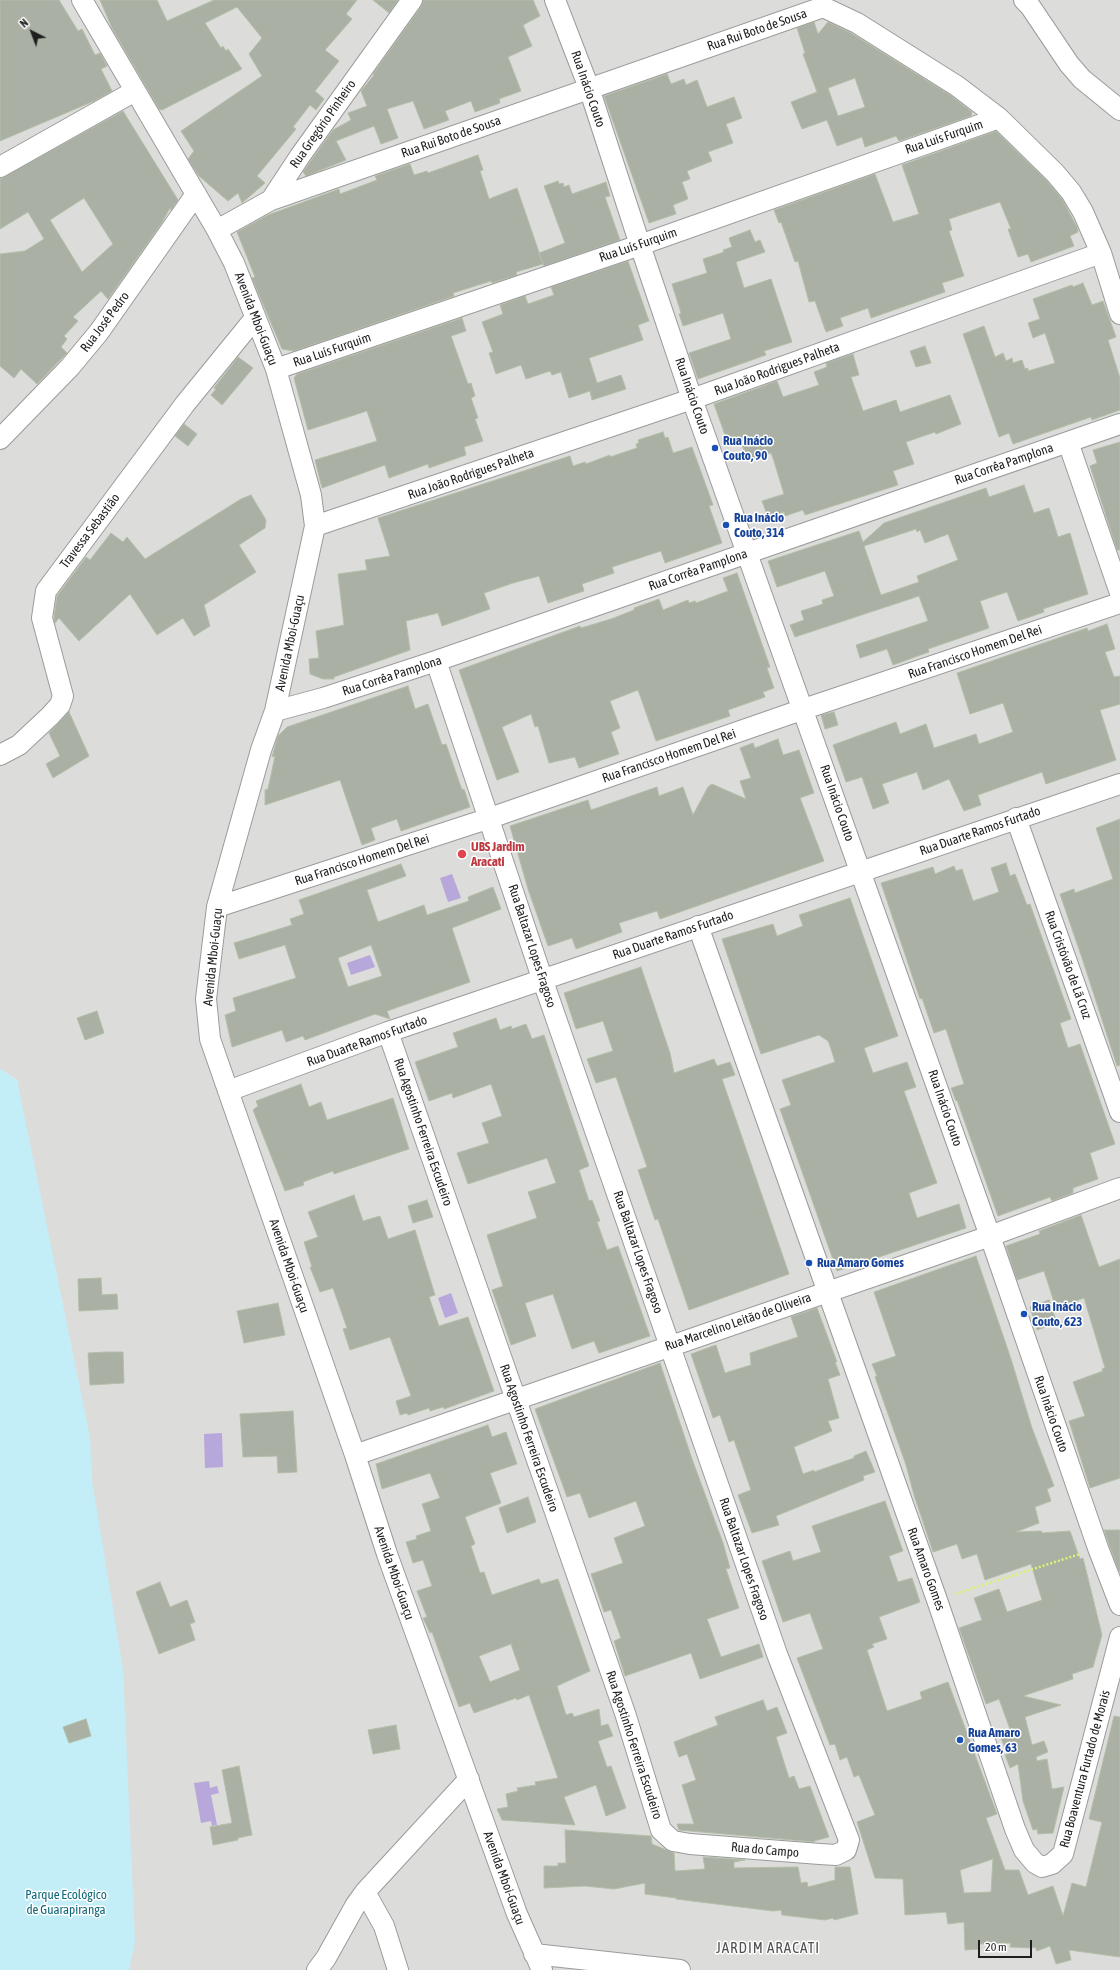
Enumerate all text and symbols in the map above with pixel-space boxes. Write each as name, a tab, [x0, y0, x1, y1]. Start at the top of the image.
street label: Rua Rui Boto de Sousa	[705, 6, 809, 54]
north arrow	[12, 12, 52, 52]
text: N	[18, 16, 30, 30]
street label: Rua Inácio Couto	[568, 49, 608, 129]
street label: Rua Gregório Pinheiro	[287, 77, 359, 171]
street label: Rua Rui Boto de Sousa	[399, 113, 503, 161]
street label: Rua Luís Furquim	[903, 116, 985, 158]
street label: Rua Luís Furquim	[597, 224, 679, 266]
street label: Avenida Mboi-Guaçu	[231, 270, 281, 368]
street label: Rua José Pedro	[77, 289, 133, 355]
street label: Rua Luís Furquim	[291, 329, 373, 371]
street label: Rua João Rodrigues Palheta	[712, 339, 842, 399]
street label: Rua Inácio Couto	[672, 356, 712, 436]
place label: Rua Inácio Couto, 90	[723, 433, 773, 464]
street label: Rua Corrêa Pamplona	[953, 440, 1055, 488]
marker: Rua Inácio Couto, 90	[710, 443, 720, 453]
street label: Rua João Rodrigues Palheta	[406, 445, 536, 503]
street label: Travessa Sebastião	[57, 490, 123, 572]
place label: Rua Inácio Couto, 314	[734, 510, 784, 541]
marker: Rua Inácio Couto, 314	[721, 520, 731, 530]
street label: Rua Corrêa Pamplona	[647, 546, 749, 594]
street label: Avenida Mboi-Guaçu	[272, 593, 308, 693]
street label: Rua Francisco Homem Del Rei	[906, 622, 1044, 682]
street label: Rua Corrêa Pamplona	[340, 653, 444, 699]
street label: Rua Francisco Homem Del Rei	[600, 726, 738, 786]
street label: Rua Inácio Couto	[817, 763, 857, 843]
street label: Rua Duarte Ramos Furtado	[918, 803, 1042, 859]
street label: Rua Francisco Homem Del Rei	[293, 831, 431, 889]
place label: UBS Jardim Aracati	[471, 839, 525, 870]
marker: UBS Jardim Aracati	[456, 848, 468, 860]
street label: Rua Baltazar Lopes Fragoso	[505, 882, 559, 1010]
street label: Avenida Mboi-Guaçu	[200, 907, 226, 1007]
street label: Rua Duarte Ramos Furtado	[611, 907, 735, 963]
street label: Rua Cristóvão de Lã Cruz	[1041, 909, 1095, 1021]
street label: Rua Duarte Ramos Furtado	[305, 1012, 429, 1070]
street label: Rua Agostinho Ferreira Escudeiro	[390, 1056, 456, 1208]
street label: Rua Inácio Couto	[925, 1068, 965, 1148]
street label: Rua Baltazar Lopes Fragoso	[610, 1189, 666, 1315]
street label: Avenida Mboi-Guaçu	[266, 1217, 312, 1315]
place label: Rua Amaro Gomes	[817, 1255, 904, 1271]
marker: Rua Amaro Gomes	[804, 1258, 814, 1268]
street label: Rua Marcelino Leitão de Oliveira	[663, 1290, 813, 1354]
place label: Rua Inácio Couto, 623	[1032, 1299, 1082, 1330]
marker: Rua Inácio Couto, 623	[1019, 1309, 1029, 1319]
street label: Rua Agostinho Ferreira Escudeiro	[496, 1362, 562, 1514]
street label: Rua Inácio Couto	[1031, 1374, 1071, 1454]
street label: Rua Baltazar Lopes Fragoso	[716, 1496, 772, 1622]
street label: Avenida Mboi-Guaçu	[371, 1524, 417, 1622]
street label: Rua Amaro Gomes	[904, 1525, 948, 1613]
street label: Rua Agostinho Ferreira Escudeiro	[603, 1669, 665, 1821]
street label: Rua Boaventura Furtado de Morais	[1056, 1688, 1114, 1850]
place label: Rua Amaro Gomes, 63	[968, 1725, 1020, 1756]
marker: Rua Amaro Gomes, 63	[955, 1735, 965, 1745]
street label: Avenida Mboi-Guaçu	[480, 1829, 528, 1927]
street label: Rua do Campo	[730, 1839, 800, 1861]
park label: Parque Ecológico de Guarapiranga	[25, 1887, 107, 1918]
scale bar	[980, 1932, 1034, 1958]
district label: JARDIM ARACATI	[716, 1939, 820, 1957]
text: 20 m	[985, 1940, 1007, 1954]

